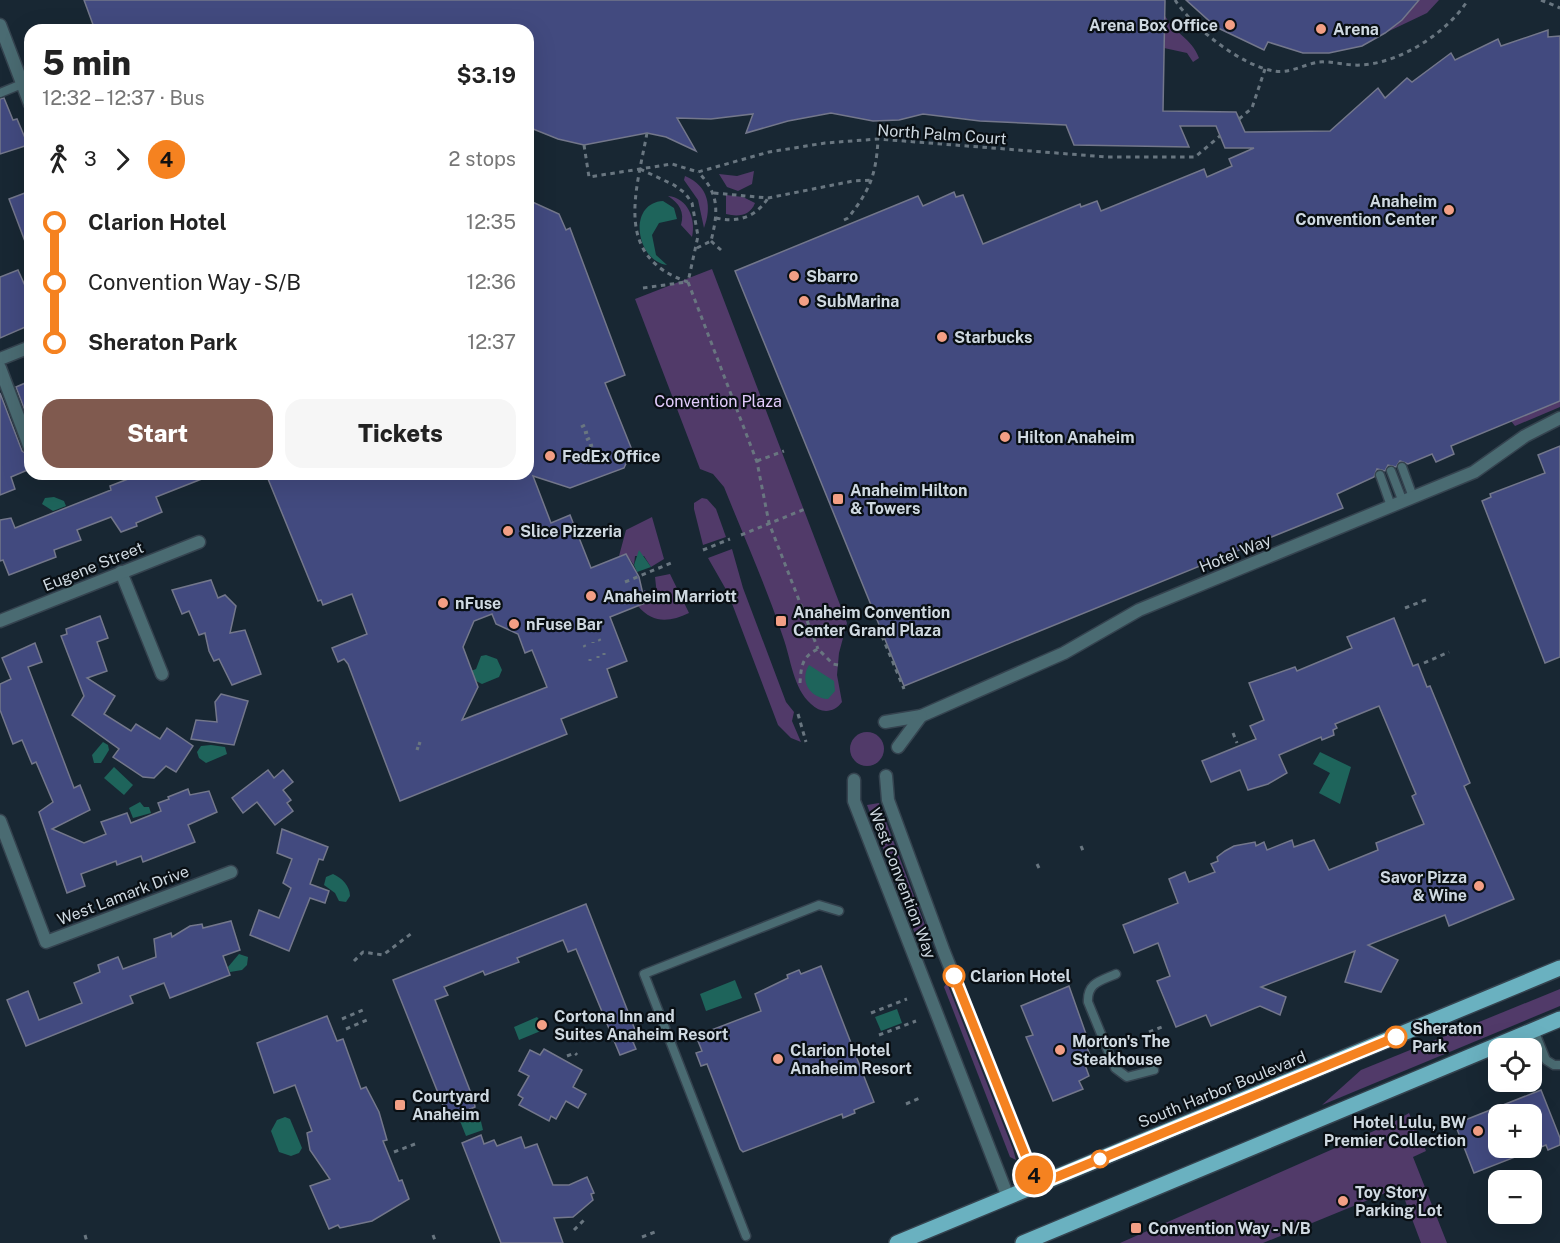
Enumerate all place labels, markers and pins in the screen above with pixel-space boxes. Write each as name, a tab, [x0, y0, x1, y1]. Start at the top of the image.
place label: Arena Box Office	[1089, 16, 1218, 35]
marker: Arena Box Office	[1223, 18, 1237, 32]
place label: Arena	[1333, 20, 1379, 39]
marker: Arena	[1314, 22, 1328, 36]
place label: Anaheim Convention Center	[1295, 192, 1437, 229]
marker: Anaheim Convention Center	[1442, 203, 1456, 217]
place label: Sbarro	[806, 267, 858, 286]
marker: Sbarro	[787, 269, 801, 283]
place label: SubMarina	[816, 292, 899, 311]
marker: SubMarina	[797, 294, 811, 308]
place label: Starbucks	[954, 328, 1032, 347]
marker: Starbucks	[935, 330, 949, 344]
place label: Hilton Anaheim	[1017, 428, 1135, 447]
marker: Hilton Anaheim	[998, 430, 1012, 444]
place label: FedEx Office	[562, 447, 660, 466]
marker: FedEx Office	[543, 449, 557, 463]
place label: Anaheim Hilton & Towers	[850, 481, 968, 518]
marker: Anaheim Hilton & Towers	[831, 492, 845, 506]
place label: Slice Pizzeria	[520, 522, 622, 541]
marker: Slice Pizzeria	[501, 524, 515, 538]
place label: Anaheim Marriott	[603, 587, 737, 606]
marker: Anaheim Marriott	[584, 589, 598, 603]
place label: nFuse	[455, 594, 501, 613]
marker: nFuse	[436, 596, 450, 610]
place label: Anaheim Convention Center Grand Plaza	[793, 603, 950, 640]
marker: Anaheim Convention Center Grand Plaza	[774, 614, 788, 628]
place label: nFuse Bar	[526, 615, 603, 634]
marker: nFuse Bar	[507, 617, 521, 631]
place label: Savor Pizza & Wine	[1380, 868, 1467, 905]
marker: Savor Pizza & Wine	[1472, 879, 1486, 893]
marker: Clarion Hotel	[943, 965, 965, 987]
place label: Clarion Hotel	[970, 967, 1071, 986]
place label: Cortona Inn and Suites Anaheim Resort	[554, 1007, 729, 1044]
marker: Cortona Inn and Suites Anaheim Resort	[535, 1018, 549, 1032]
place label: Sheraton Park	[1412, 1019, 1482, 1056]
marker: Sheraton Park	[1385, 1026, 1407, 1048]
place label: Morton's The Steakhouse	[1072, 1032, 1170, 1069]
place label: Clarion Hotel Anaheim Resort	[790, 1041, 912, 1078]
marker: Morton's The Steakhouse	[1053, 1043, 1067, 1057]
marker: Clarion Hotel Anaheim Resort	[771, 1052, 785, 1066]
place label: Courtyard Anaheim	[412, 1087, 490, 1124]
marker: Courtyard Anaheim	[393, 1098, 407, 1112]
place label: Hotel Lulu, BW Premier Collection	[1324, 1113, 1466, 1150]
marker: Hotel Lulu, BW Premier Collection	[1471, 1124, 1485, 1138]
unlabelled marker	[1091, 1150, 1109, 1168]
place label: Toy Story Parking Lot	[1355, 1183, 1443, 1220]
marker: Toy Story Parking Lot	[1336, 1194, 1350, 1208]
place label: Convention Way - N/B	[1148, 1219, 1311, 1238]
marker: Convention Way - N/B	[1129, 1221, 1143, 1235]

